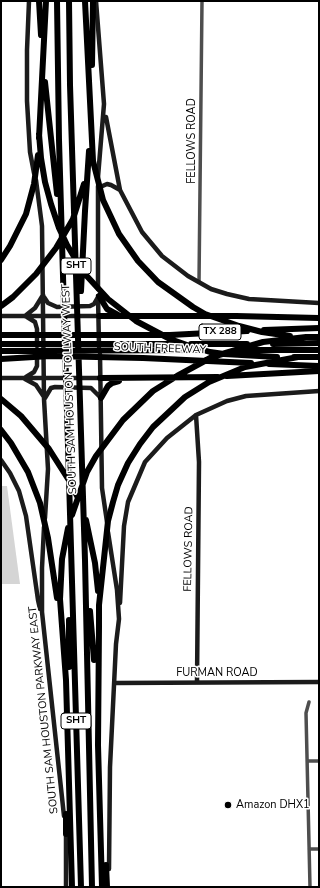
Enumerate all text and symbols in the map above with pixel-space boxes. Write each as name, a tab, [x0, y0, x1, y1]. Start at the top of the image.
street label: FELLOWS ROAD	[185, 98, 199, 184]
road number: SHT	[61, 258, 91, 274]
street label: SOUTH SAM HOUSTON TOLLWAY WEST	[60, 284, 80, 494]
road number: TX 288	[199, 324, 241, 340]
street label: SOUTH FREEWAY	[114, 341, 206, 357]
street label: FELLOWS ROAD	[182, 506, 196, 592]
street label: SOUTH SAM HOUSTON PARKWAY EAST	[27, 605, 61, 815]
street label: FURMAN ROAD	[176, 666, 258, 680]
road number: SHT	[61, 713, 91, 729]
place label: Amazon DHX1	[236, 798, 310, 812]
marker: Amazon DHX1	[223, 800, 233, 810]

